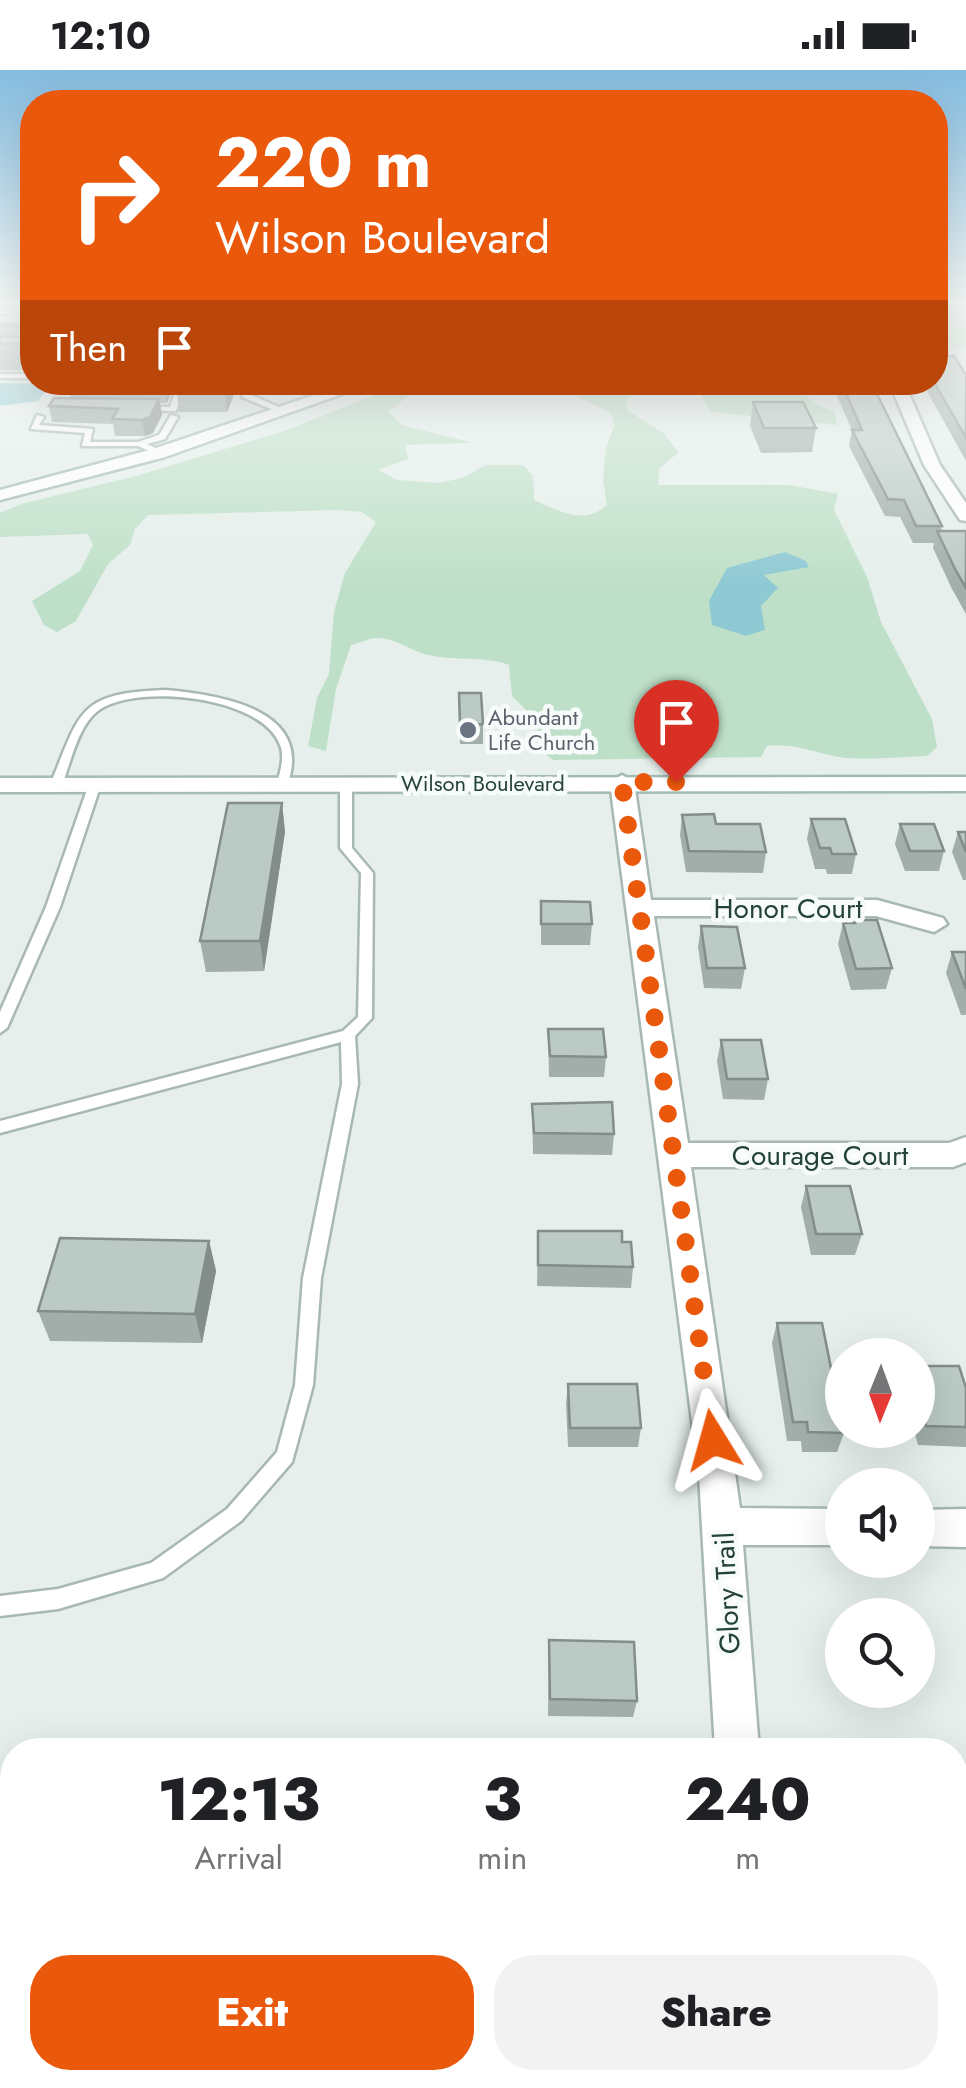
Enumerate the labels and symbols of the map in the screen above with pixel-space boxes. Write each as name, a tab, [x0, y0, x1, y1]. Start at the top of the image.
pin	[634, 680, 719, 783]
place label: Abundant Life Church	[488, 701, 595, 758]
marker: Abundant Life Church	[457, 719, 479, 741]
street label: Wilson Boulevard	[401, 767, 565, 799]
street label: Honor Court	[714, 888, 863, 929]
street label: Courage Court	[732, 1135, 909, 1176]
north arrow	[825, 1338, 935, 1448]
position arrow	[661, 1388, 765, 1492]
street label: Glory Trail	[703, 1531, 751, 1655]

